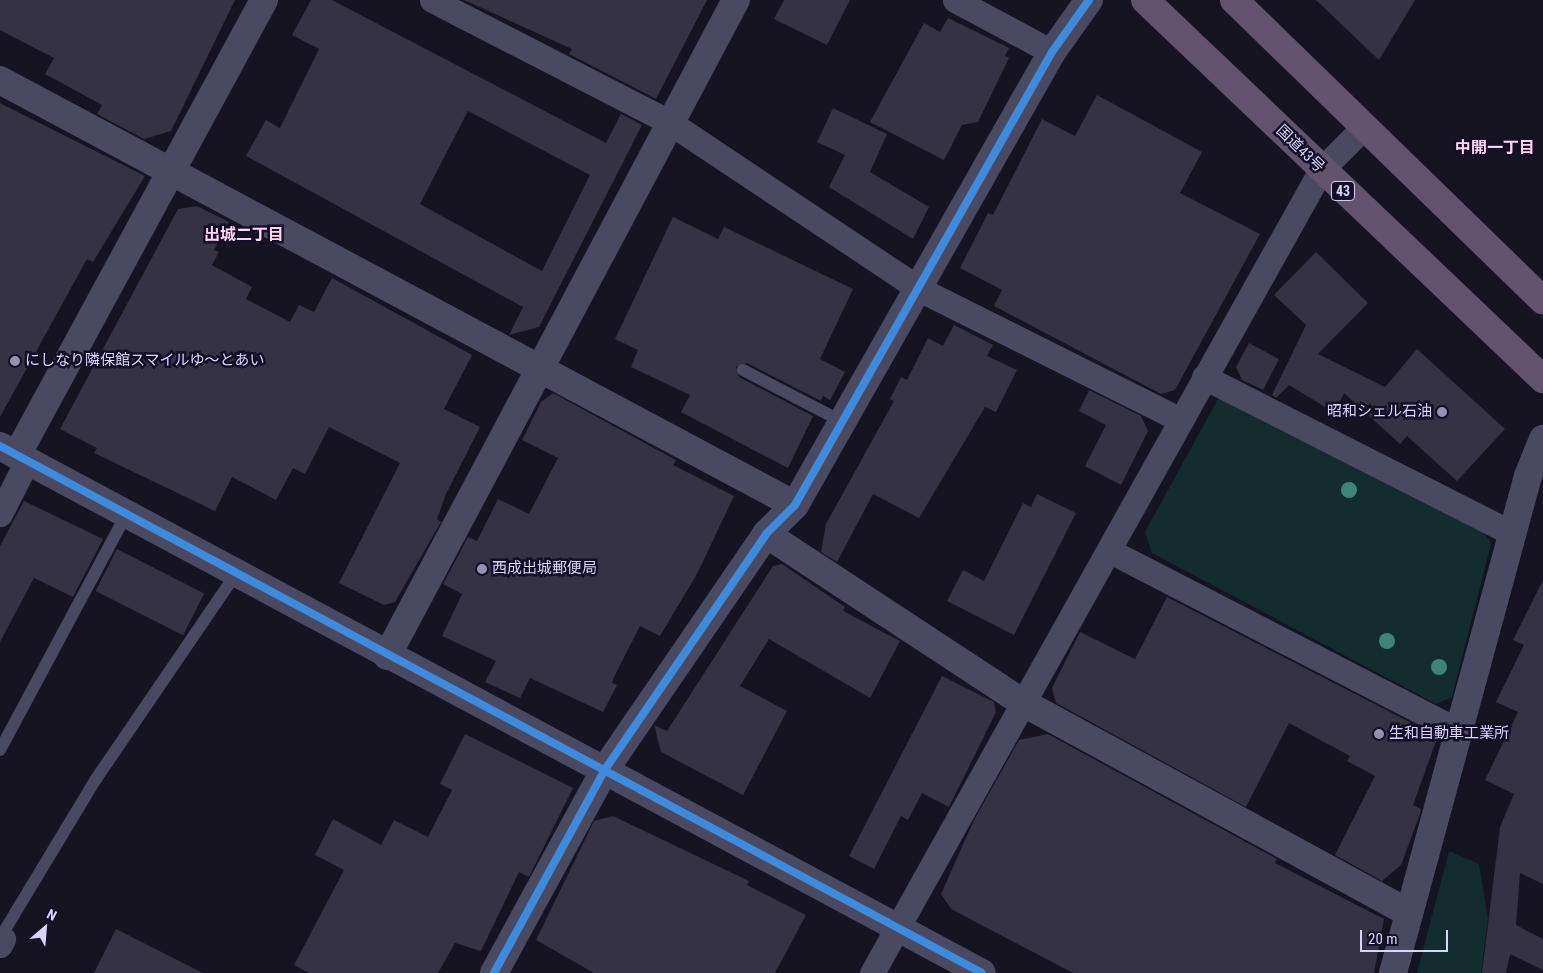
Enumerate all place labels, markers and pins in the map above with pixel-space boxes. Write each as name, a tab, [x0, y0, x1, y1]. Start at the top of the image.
place label: にしなり隣保館スマイルゆ～とあい	[25, 352, 265, 370]
marker: にしなり隣保館スマイルゆ～とあい	[9, 355, 21, 367]
place label: 昭和シェル石油	[1327, 403, 1432, 421]
marker: 昭和シェル石油	[1436, 406, 1448, 418]
place label: 西成出城郵便局	[492, 560, 597, 578]
marker: 西成出城郵便局	[476, 563, 488, 575]
place label: 生和自動車工業所	[1389, 725, 1509, 743]
marker: 生和自動車工業所	[1373, 728, 1385, 740]

